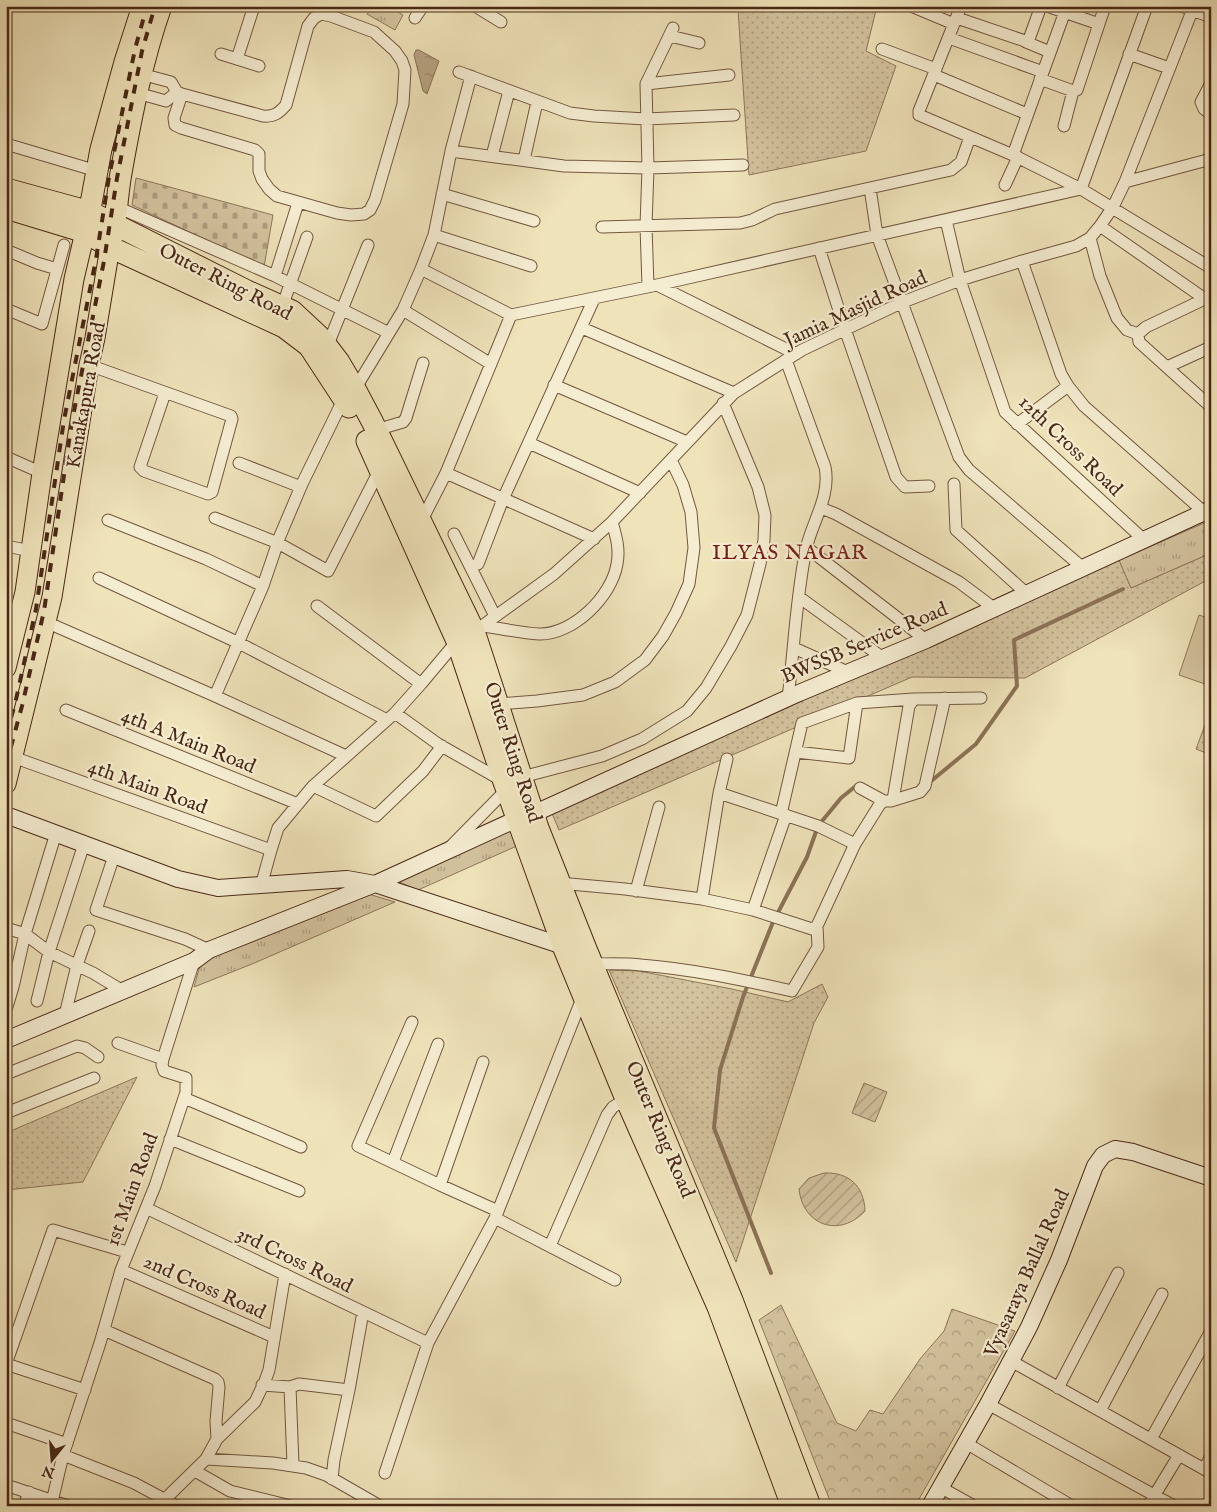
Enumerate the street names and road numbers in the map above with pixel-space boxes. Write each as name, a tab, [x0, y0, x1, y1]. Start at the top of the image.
street label: Outer Ring Road	[154, 238, 296, 327]
street label: Jamia Masjid Road	[778, 265, 931, 354]
street label: Kanakapura Road	[61, 320, 112, 471]
street label: 12th Cross Road	[1013, 390, 1127, 502]
street label: BWSSB Service Road	[778, 597, 952, 690]
street label: Outer Ring Road	[478, 679, 547, 826]
street label: 4th A Main Road	[118, 703, 260, 780]
street label: 4th Main Road	[85, 754, 211, 821]
street label: Outer Ring Road	[620, 1057, 700, 1202]
street label: 1st Main Road	[100, 1129, 165, 1250]
street label: Vyasaraya Ballal Road	[979, 1185, 1076, 1363]
street label: 3rd Cross Road	[232, 1222, 357, 1299]
street label: 2nd Cross Road	[139, 1249, 270, 1326]

